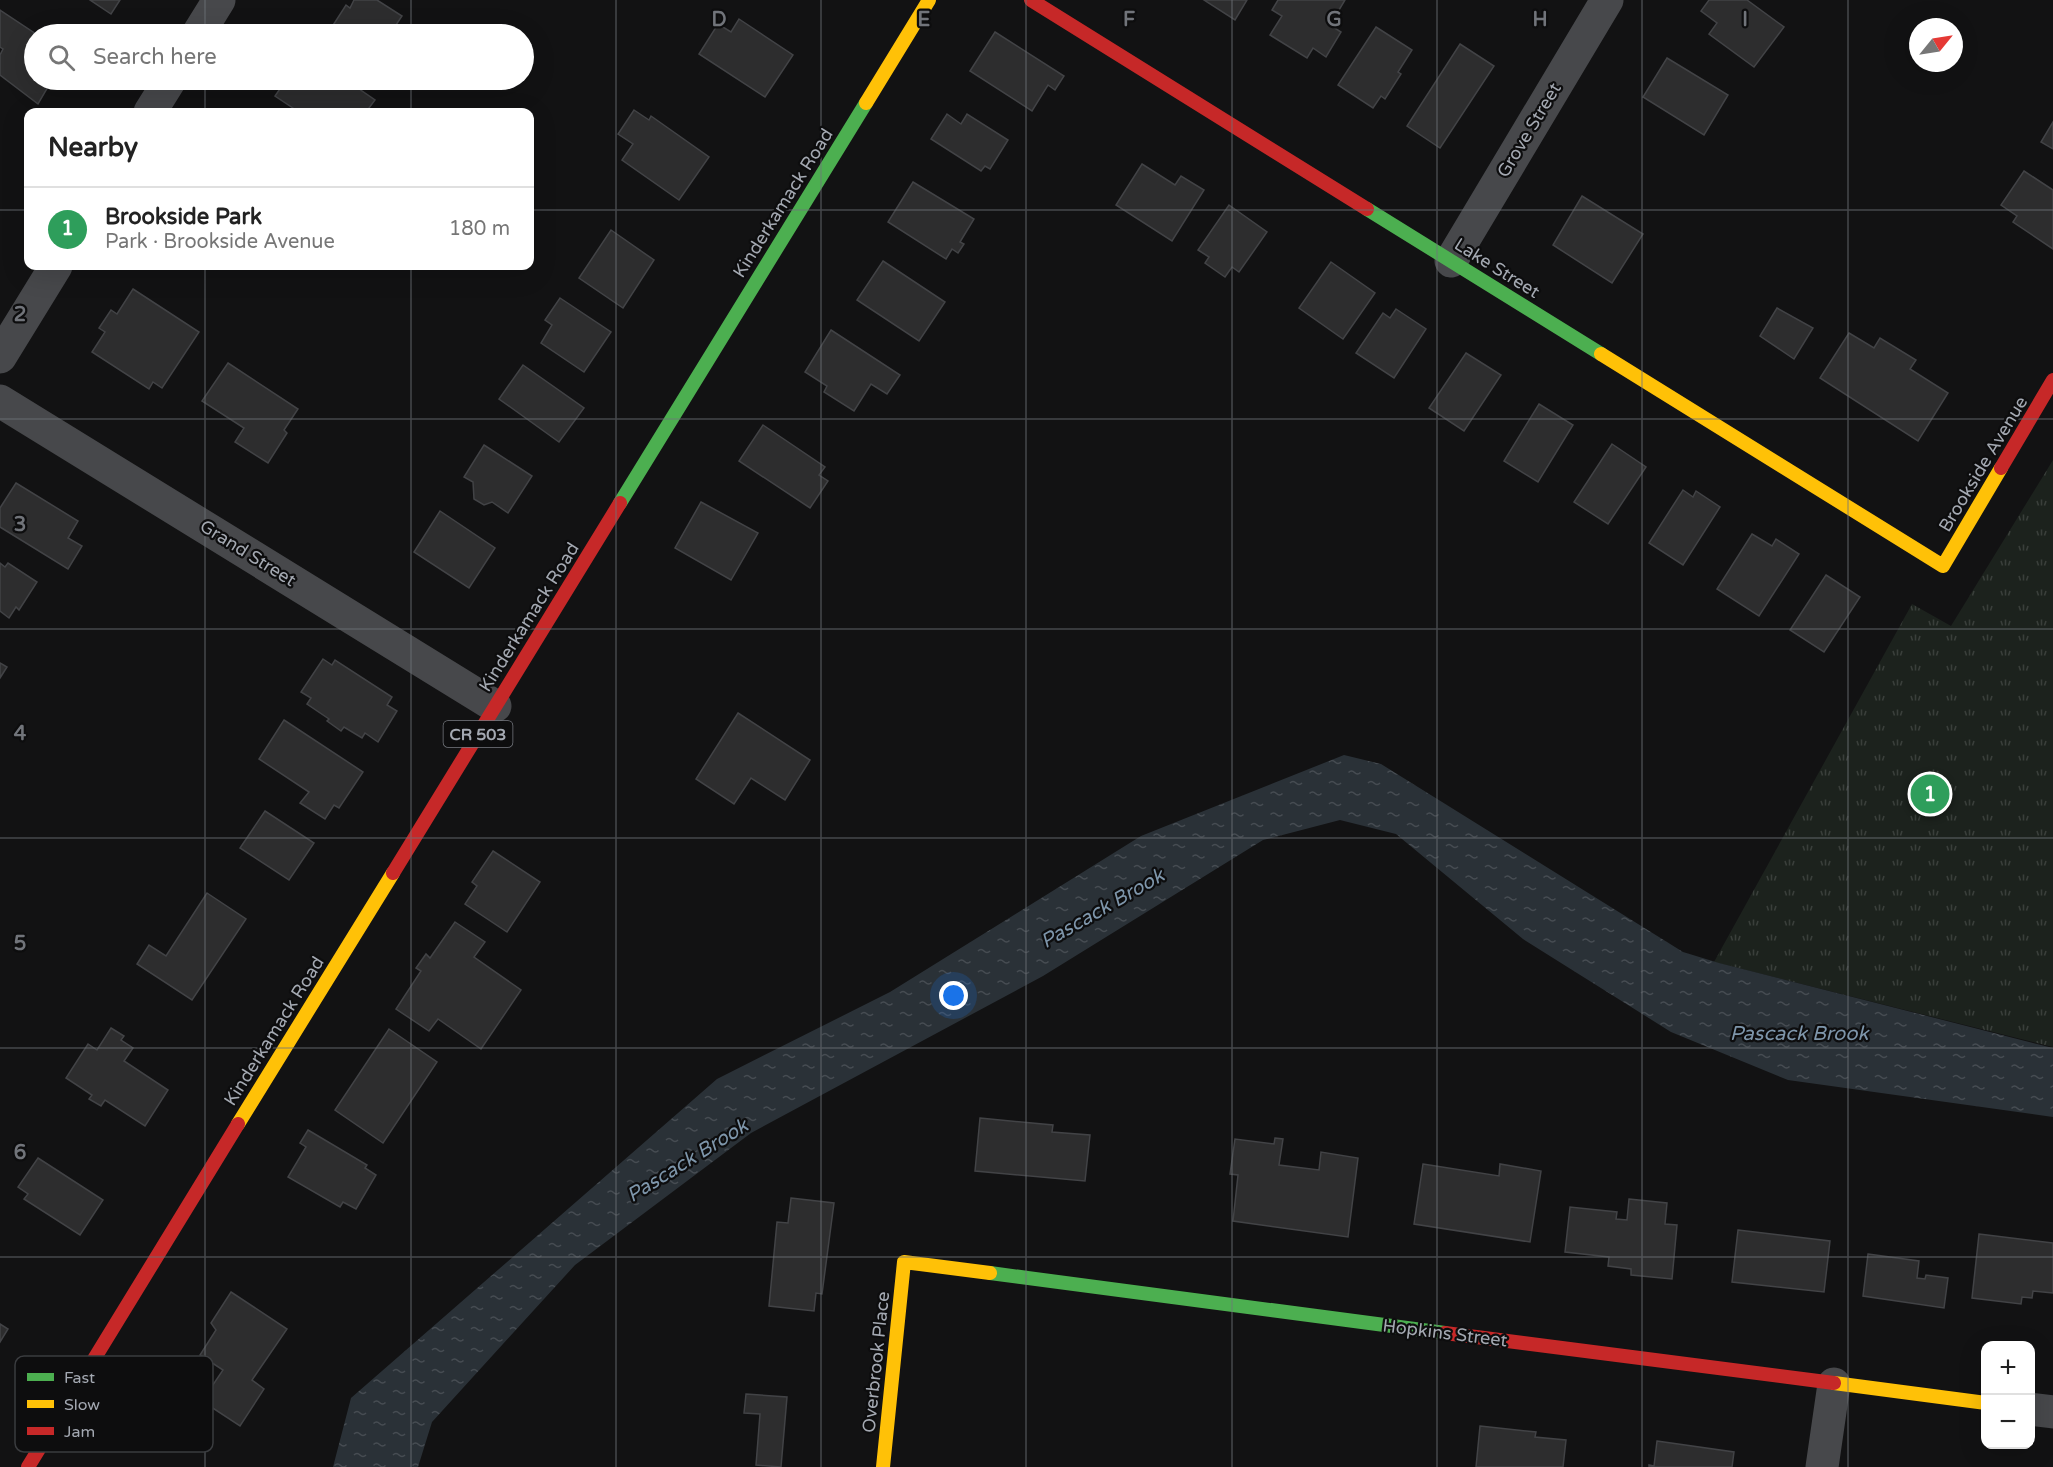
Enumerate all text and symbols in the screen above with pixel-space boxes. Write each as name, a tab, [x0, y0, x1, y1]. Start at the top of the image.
text: D	[711, 8, 727, 32]
text: E	[918, 8, 931, 32]
text: F	[1123, 8, 1135, 32]
text: G	[1326, 8, 1342, 32]
text: H	[1532, 8, 1548, 32]
text: I	[1742, 8, 1748, 32]
north arrow	[1909, 18, 1963, 72]
search box	[24, 24, 534, 90]
icon: search	[45, 41, 78, 74]
text: Search here	[93, 44, 217, 70]
street label: Grove Street	[1492, 78, 1566, 181]
street label: Kinderkamack Road	[728, 124, 838, 282]
text: Nearby	[48, 132, 138, 163]
text: Brookside Park	[105, 204, 262, 230]
text: 1	[61, 217, 74, 241]
text: 180 m	[449, 217, 510, 241]
text: Park · Brookside Avenue	[105, 230, 335, 254]
street label: Lake Street	[1450, 233, 1544, 303]
text: 2	[14, 303, 26, 327]
street label: Brookside Avenue	[1934, 392, 2032, 536]
text: 3	[14, 513, 26, 537]
street label: Grand Street	[196, 515, 300, 591]
street label: Kinderkamack Road	[474, 538, 584, 696]
road number: CR 503	[444, 721, 512, 747]
text: 4	[14, 722, 27, 746]
pin: 1	[1910, 772, 1950, 816]
water label: Pascack Brook	[1036, 863, 1170, 954]
text: 5	[14, 932, 26, 956]
street label: Kinderkamack Road	[219, 952, 329, 1110]
your location	[939, 981, 968, 1010]
water label: Pascack Brook	[1730, 1022, 1870, 1046]
water label: Pascack Brook	[622, 1113, 754, 1208]
text: 6	[14, 1141, 26, 1165]
street label: Overbrook Place	[858, 1290, 894, 1434]
street label: Hopkins Street	[1381, 1314, 1509, 1352]
map controls	[1981, 1341, 2035, 1449]
button: +	[1981, 1341, 2035, 1395]
legend	[15, 1356, 213, 1452]
text: Fast	[64, 1368, 95, 1388]
text: Slow	[64, 1395, 100, 1415]
button: −	[1981, 1395, 2035, 1449]
text: Jam	[64, 1422, 95, 1442]

